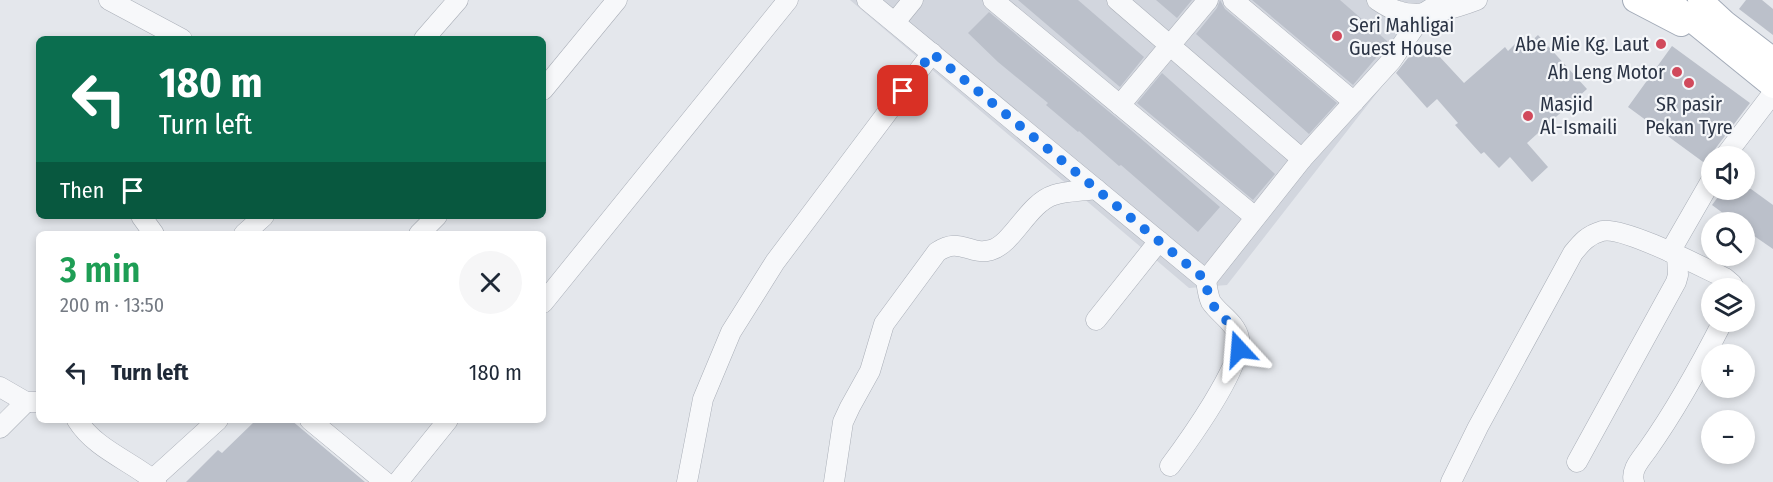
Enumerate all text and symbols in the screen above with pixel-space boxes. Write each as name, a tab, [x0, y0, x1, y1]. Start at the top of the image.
place label: Seri Mahligai Guest House	[1349, 13, 1454, 60]
marker: Seri Mahligai Guest House	[1330, 29, 1344, 43]
place label: Abe Mie Kg. Laut	[1515, 32, 1649, 56]
marker: Abe Mie Kg. Laut	[1654, 37, 1668, 51]
text: 180 m	[159, 58, 263, 108]
icon: left	[60, 60, 138, 138]
place label: Ah Leng Motor	[1548, 60, 1665, 84]
pin	[877, 65, 928, 116]
marker: Ah Leng Motor	[1670, 65, 1684, 79]
icon: arrive	[886, 74, 919, 107]
marker: SR pasir Pekan Tyre	[1682, 76, 1696, 90]
place label: Masjid Al-Ismaili	[1540, 92, 1617, 139]
place label: SR pasir Pekan Tyre	[1645, 92, 1733, 139]
text: Turn left	[159, 109, 252, 141]
marker: Masjid Al-Ismaili	[1521, 109, 1535, 123]
map controls	[1701, 146, 1755, 464]
button: sound	[1701, 146, 1755, 200]
icon: arrive	[116, 174, 149, 207]
text: Then	[60, 177, 104, 204]
button: search	[1701, 212, 1755, 266]
text: 3 min	[60, 248, 140, 292]
button: close	[459, 251, 522, 314]
button: layers	[1701, 278, 1755, 332]
text: 200 m · 13:50	[60, 293, 164, 317]
position arrow	[1207, 317, 1271, 381]
button: +	[1701, 344, 1755, 398]
icon: left	[60, 356, 93, 389]
text: Turn left	[111, 359, 189, 386]
text: 180 m	[469, 359, 522, 386]
button: −	[1701, 410, 1755, 464]

